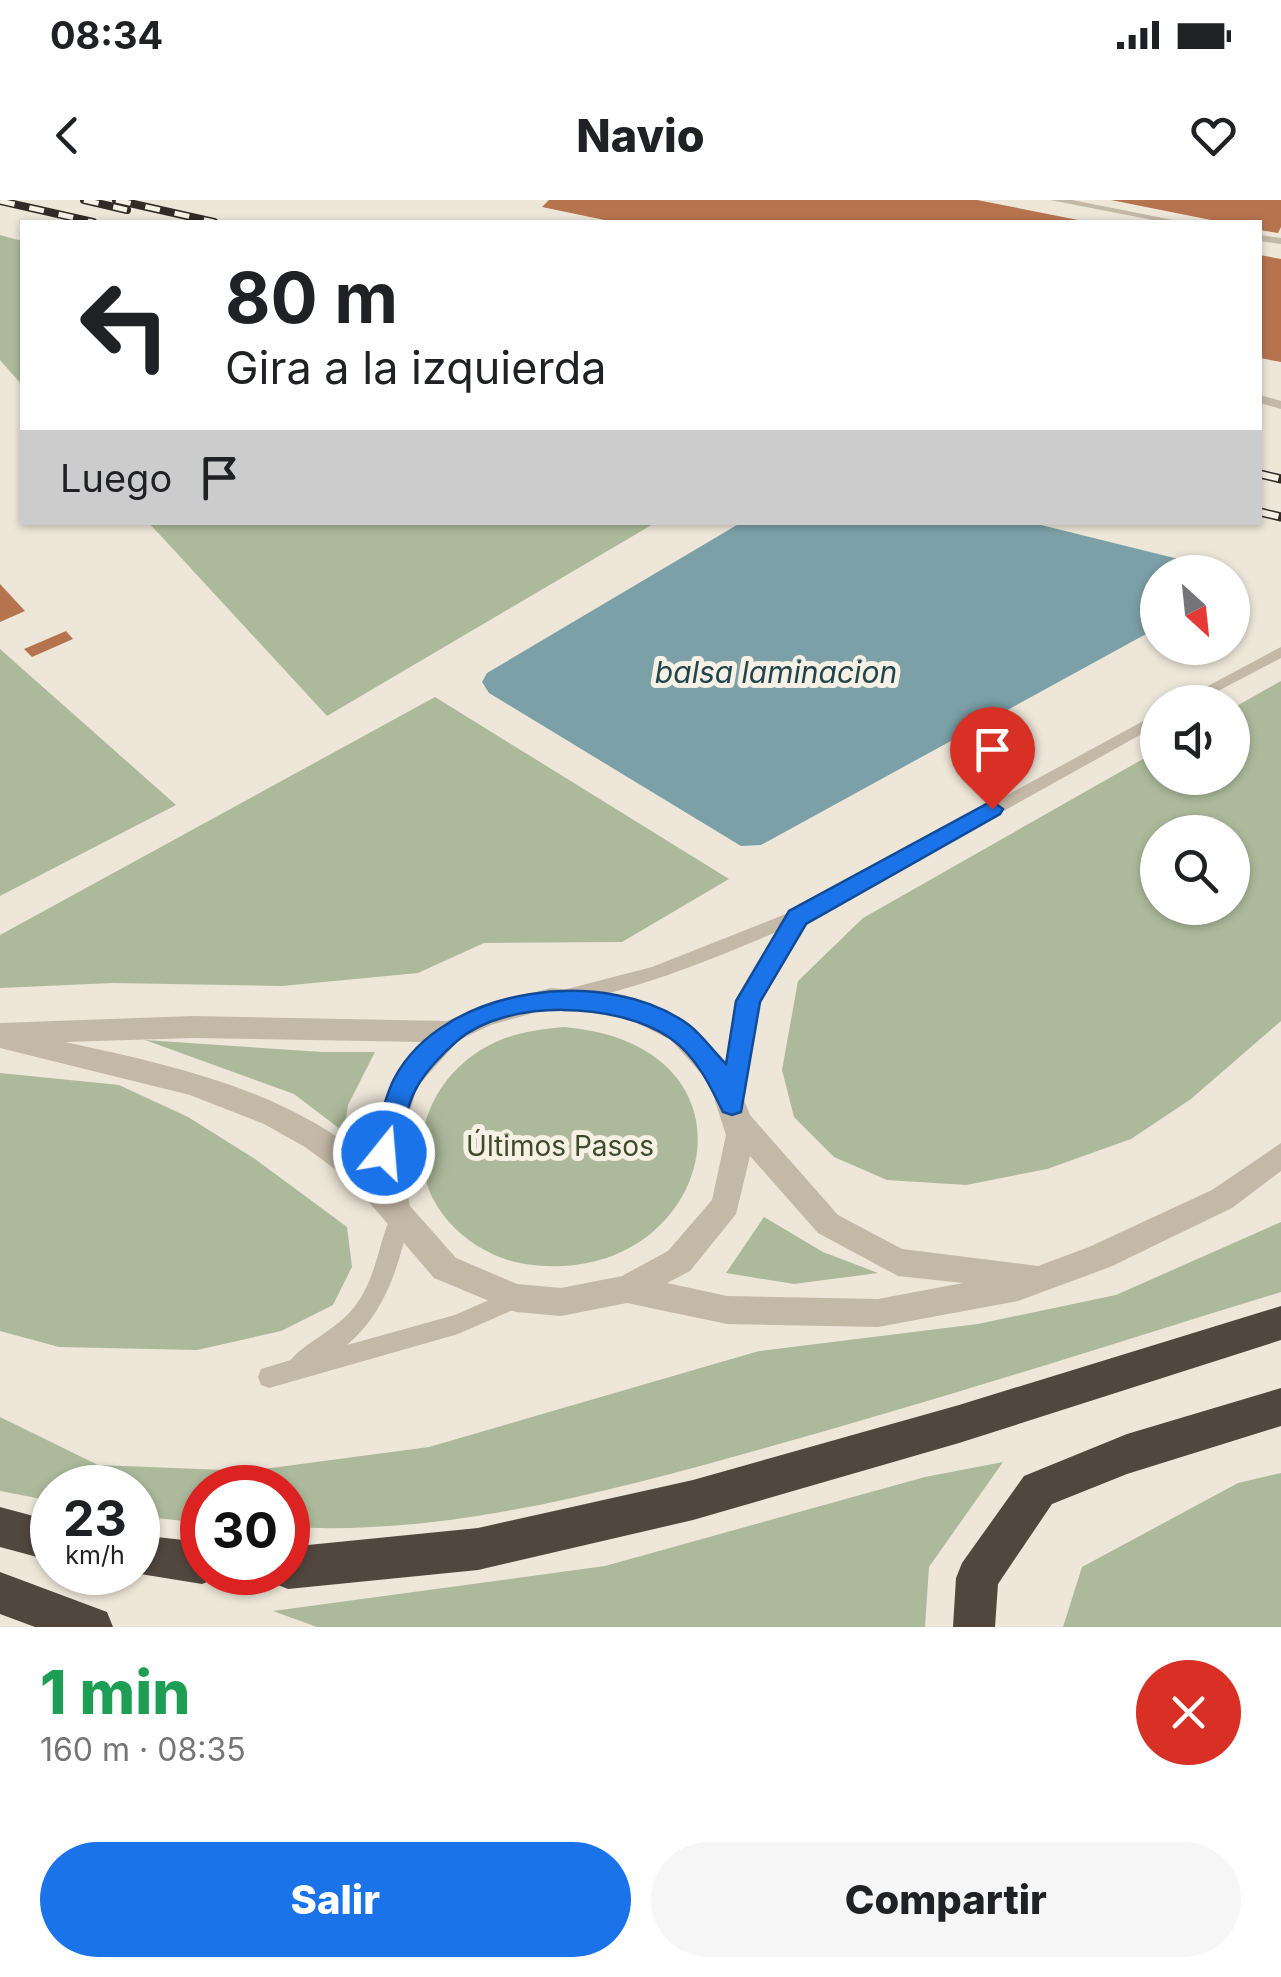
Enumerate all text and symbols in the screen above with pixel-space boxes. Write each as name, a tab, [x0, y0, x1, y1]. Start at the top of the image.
text: 08:34	[50, 12, 163, 58]
icon: back	[40, 108, 95, 163]
text: Navio	[576, 108, 705, 163]
icon: heart	[1186, 108, 1241, 163]
text: 80 m	[225, 255, 398, 340]
icon: left	[60, 260, 190, 390]
text: Gira a la izquierda	[225, 340, 607, 395]
icon: arrive	[192, 450, 247, 505]
text: Luego	[60, 455, 172, 501]
north arrow	[1140, 555, 1250, 665]
map controls	[1140, 555, 1250, 925]
water label: balsa laminacion	[655, 654, 897, 690]
button: sound	[1140, 685, 1250, 795]
pin	[950, 707, 1035, 810]
icon: arrive	[965, 722, 1020, 777]
button: search	[1140, 815, 1250, 925]
position arrow	[332, 1101, 436, 1205]
park label: Últimos Pasos	[466, 1128, 654, 1163]
speed limit sign: 30	[180, 1465, 310, 1595]
text: 23	[63, 1488, 127, 1548]
text: km/h	[65, 1540, 125, 1570]
text: 1 min	[40, 1656, 190, 1728]
button: close	[1136, 1660, 1241, 1765]
text: 160 m · 08:35	[40, 1730, 246, 1769]
button: Salir	[40, 1842, 631, 1957]
button: Compartir	[651, 1842, 1241, 1957]

